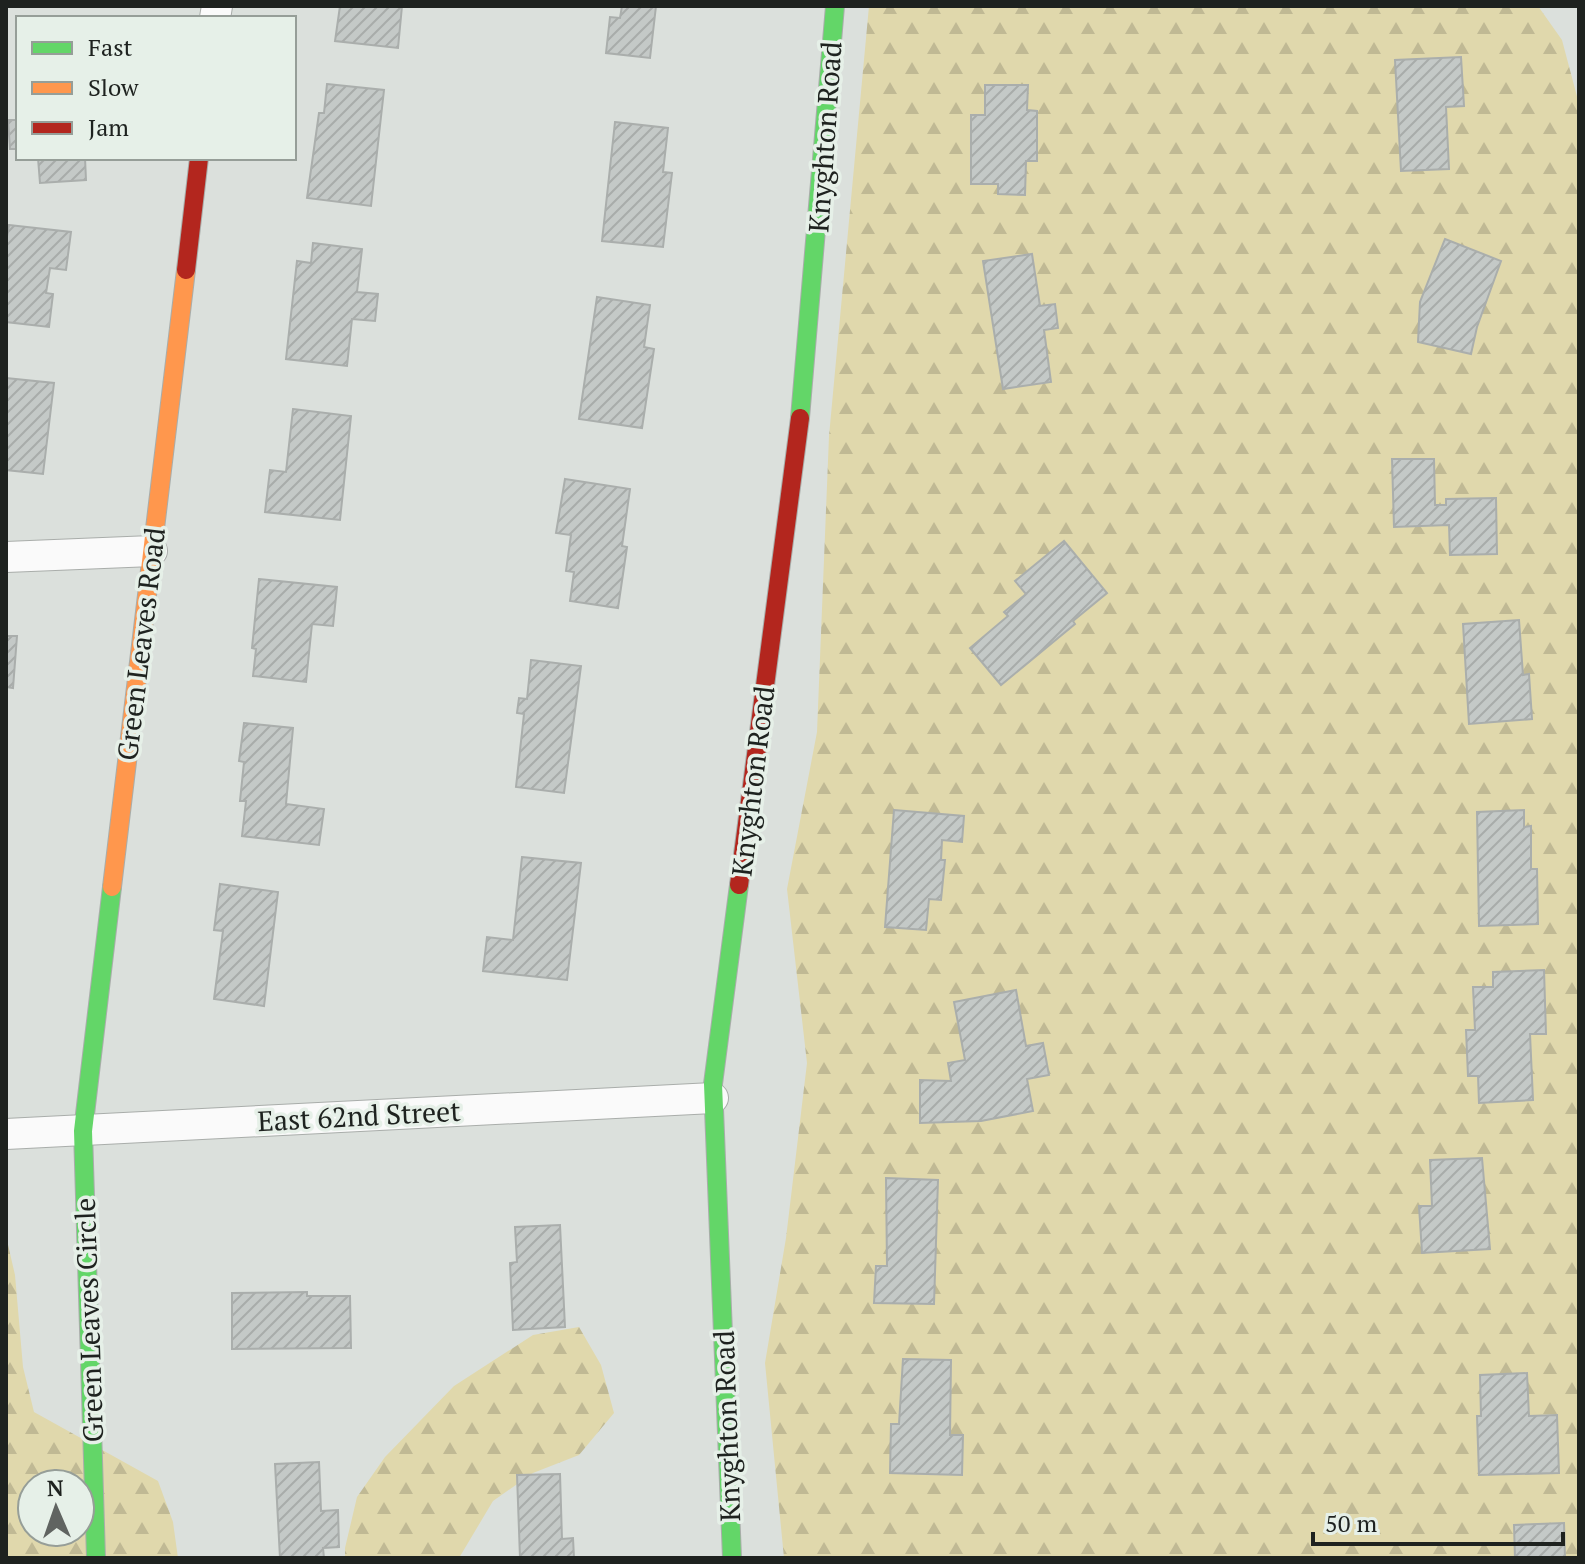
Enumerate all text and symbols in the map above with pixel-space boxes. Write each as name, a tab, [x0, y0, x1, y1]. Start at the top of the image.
legend	[16, 16, 296, 160]
text: Fast	[88, 31, 133, 63]
street label: Knyghton Road	[799, 40, 850, 234]
text: Slow	[88, 71, 139, 103]
text: Jam	[88, 111, 129, 143]
street label: Green Leaves Road	[108, 525, 173, 763]
street label: Knyghton Road	[722, 684, 783, 878]
street label: East 62nd Street	[257, 1092, 462, 1139]
street label: Green Leaves Circle	[66, 1197, 111, 1443]
street label: Knyghton Road	[705, 1330, 748, 1522]
north arrow	[16, 1468, 96, 1548]
text: N	[46, 1473, 64, 1502]
scale bar	[1313, 1496, 1563, 1546]
text: 50 m	[1325, 1507, 1377, 1539]

